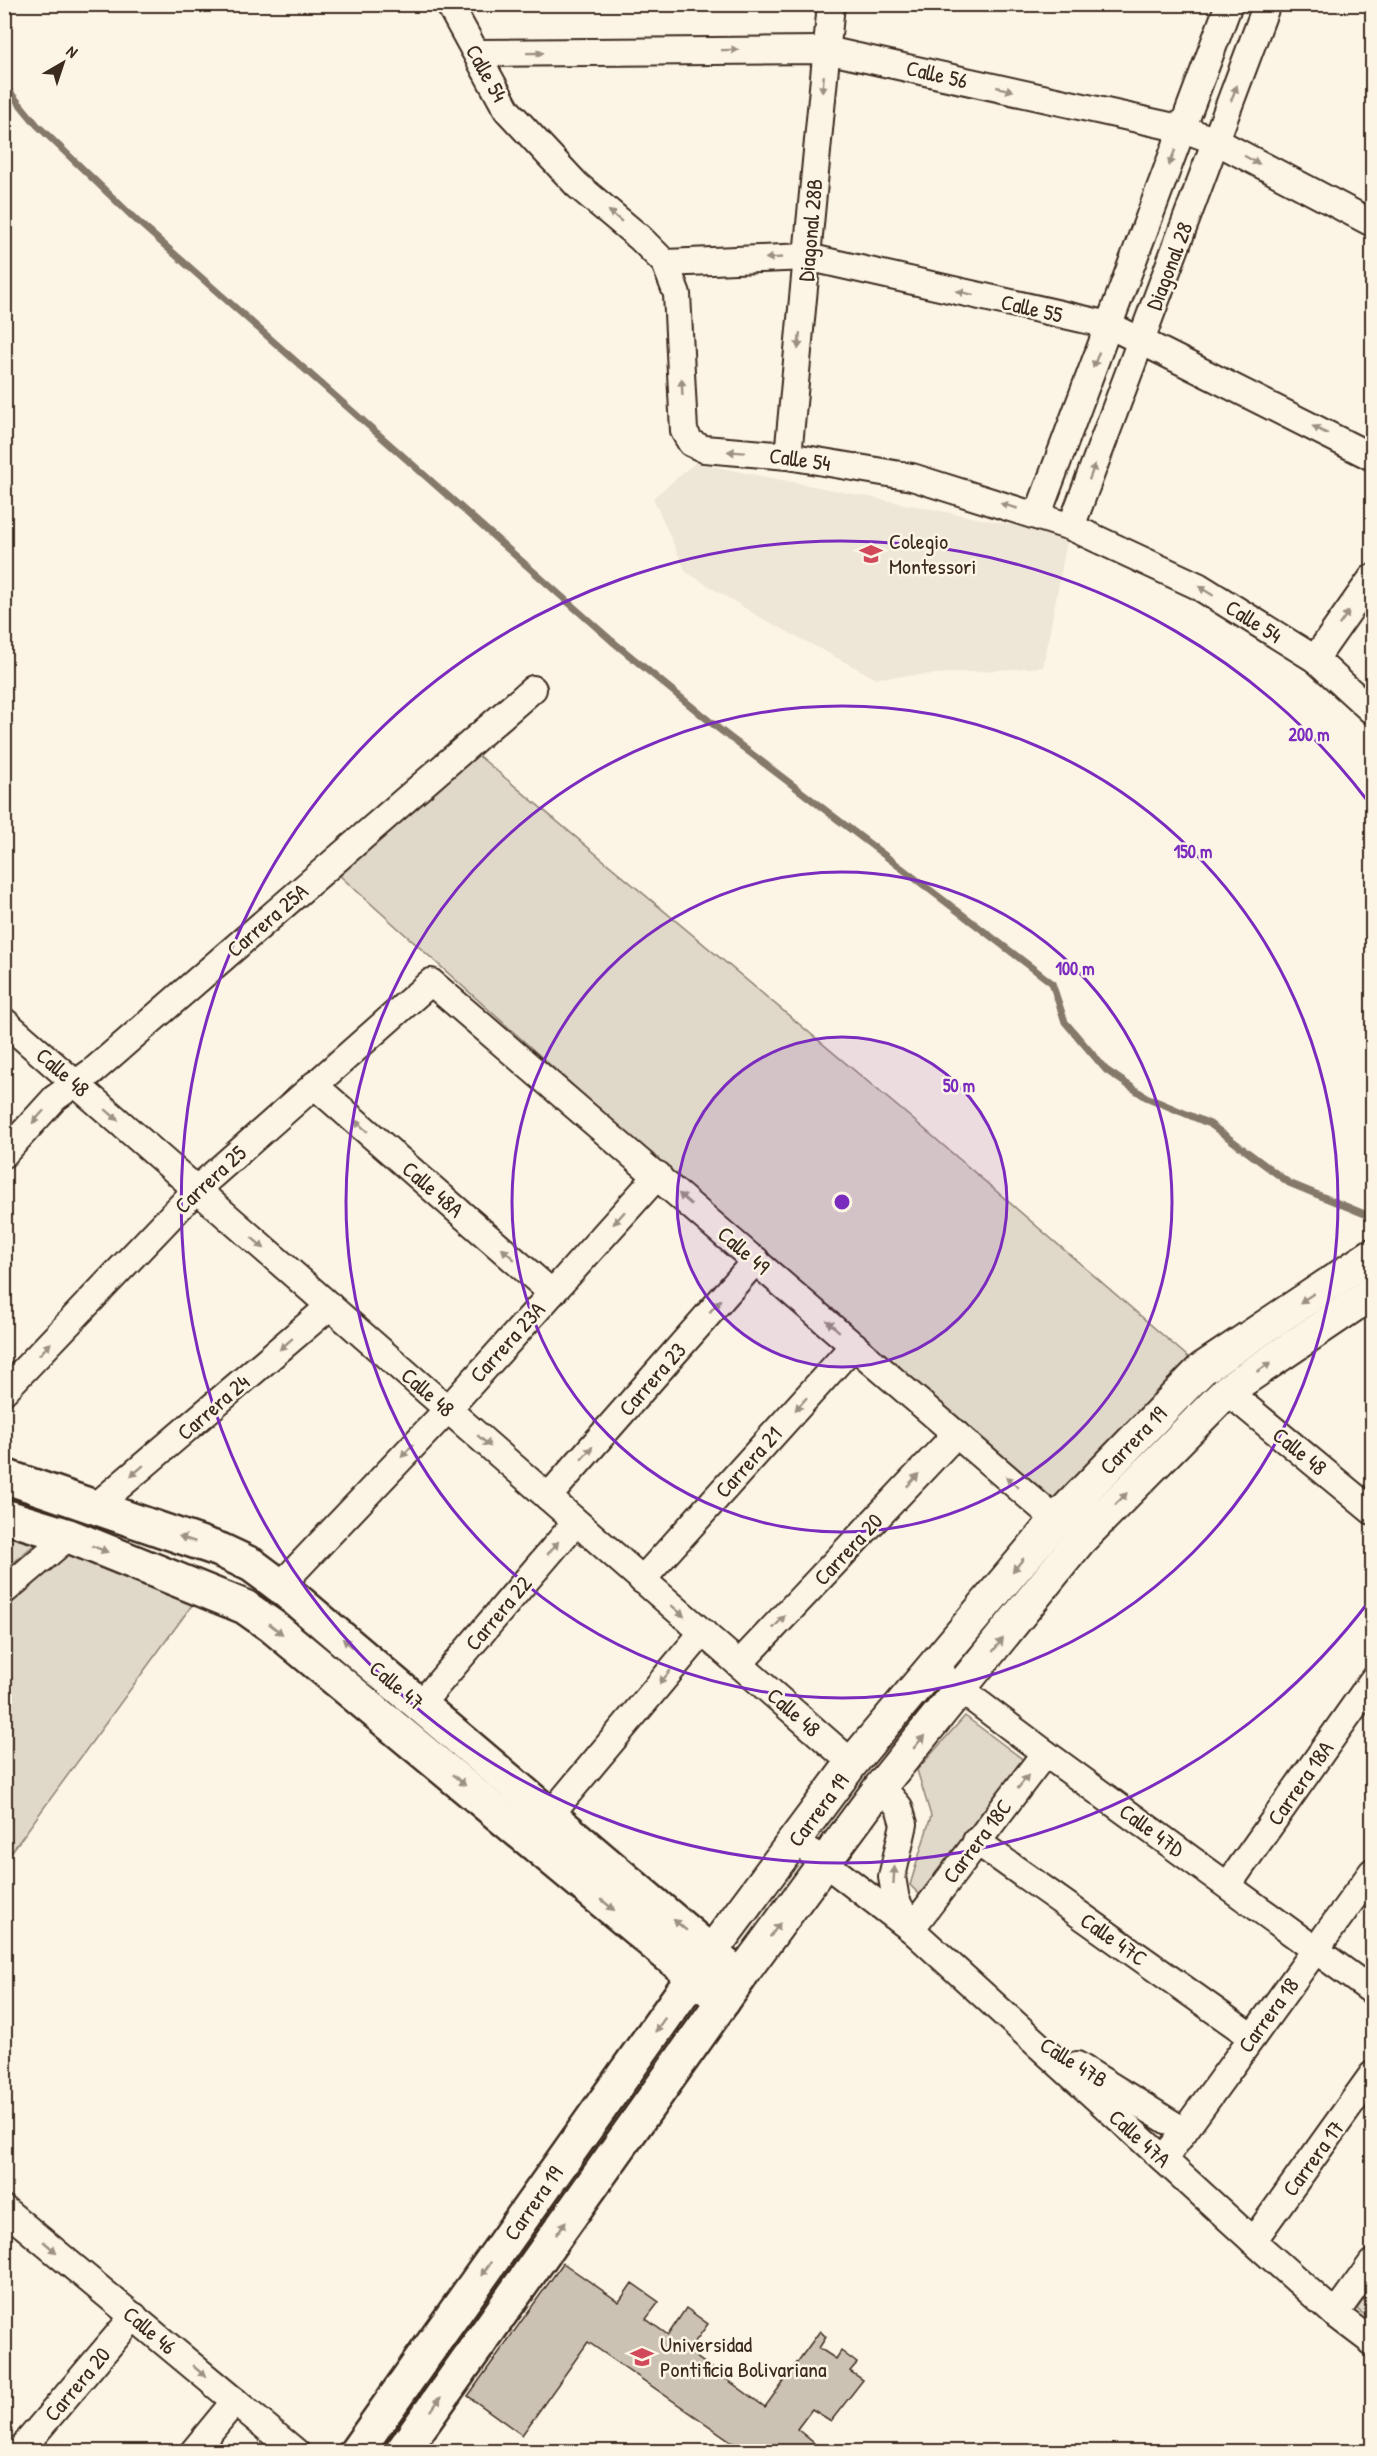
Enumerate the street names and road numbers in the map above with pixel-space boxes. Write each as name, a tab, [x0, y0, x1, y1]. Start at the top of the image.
street label: Calle 54	[459, 39, 515, 107]
street label: Calle 56	[903, 52, 971, 96]
street label: Diagonal 28B	[791, 177, 829, 283]
street label: Diagonal 28	[1139, 218, 1199, 314]
street label: Calle 55	[998, 286, 1066, 330]
street label: Calle 54	[767, 440, 833, 478]
street label: Calle 54	[1220, 592, 1288, 650]
street label: Carrera 25A	[220, 876, 314, 964]
street label: Calle 48	[30, 1040, 96, 1104]
street label: Carrera 25	[168, 1138, 252, 1220]
street label: Calle 48A	[396, 1154, 470, 1224]
street label: Calle 49	[711, 1219, 777, 1281]
street label: Carrera 23A	[463, 1295, 552, 1389]
street label: Carrera 23	[612, 1336, 693, 1422]
street label: Calle 48	[395, 1360, 461, 1424]
street label: Carrera 24	[170, 1367, 256, 1447]
street label: Carrera 19	[1093, 1399, 1173, 1481]
street label: Carrera 21	[708, 1420, 788, 1504]
street label: Calle 48	[1267, 1420, 1333, 1482]
street label: Carrera 20	[807, 1506, 889, 1592]
street label: Carrera 22	[458, 1569, 539, 1657]
street label: Calle 47	[363, 1653, 431, 1717]
street label: Calle 48	[761, 1680, 827, 1744]
street label: Carrera 18A	[1260, 1735, 1340, 1831]
street label: Carrera 19	[781, 1767, 855, 1853]
street label: Carrera 18C	[935, 1793, 1019, 1889]
street label: Calle 47D	[1113, 1796, 1191, 1864]
street label: Calle 47C	[1075, 1905, 1153, 1973]
street label: Carrera 18	[1231, 1971, 1305, 2059]
street label: Calle 47B	[1035, 2030, 1113, 2094]
street label: Calle 47A	[1103, 2102, 1178, 2174]
street label: Carrera 17	[1275, 2114, 1351, 2202]
street label: Carrera 19	[496, 2160, 570, 2246]
street label: Calle 46	[117, 2299, 183, 2361]
street label: Carrera 20	[37, 2340, 117, 2428]

